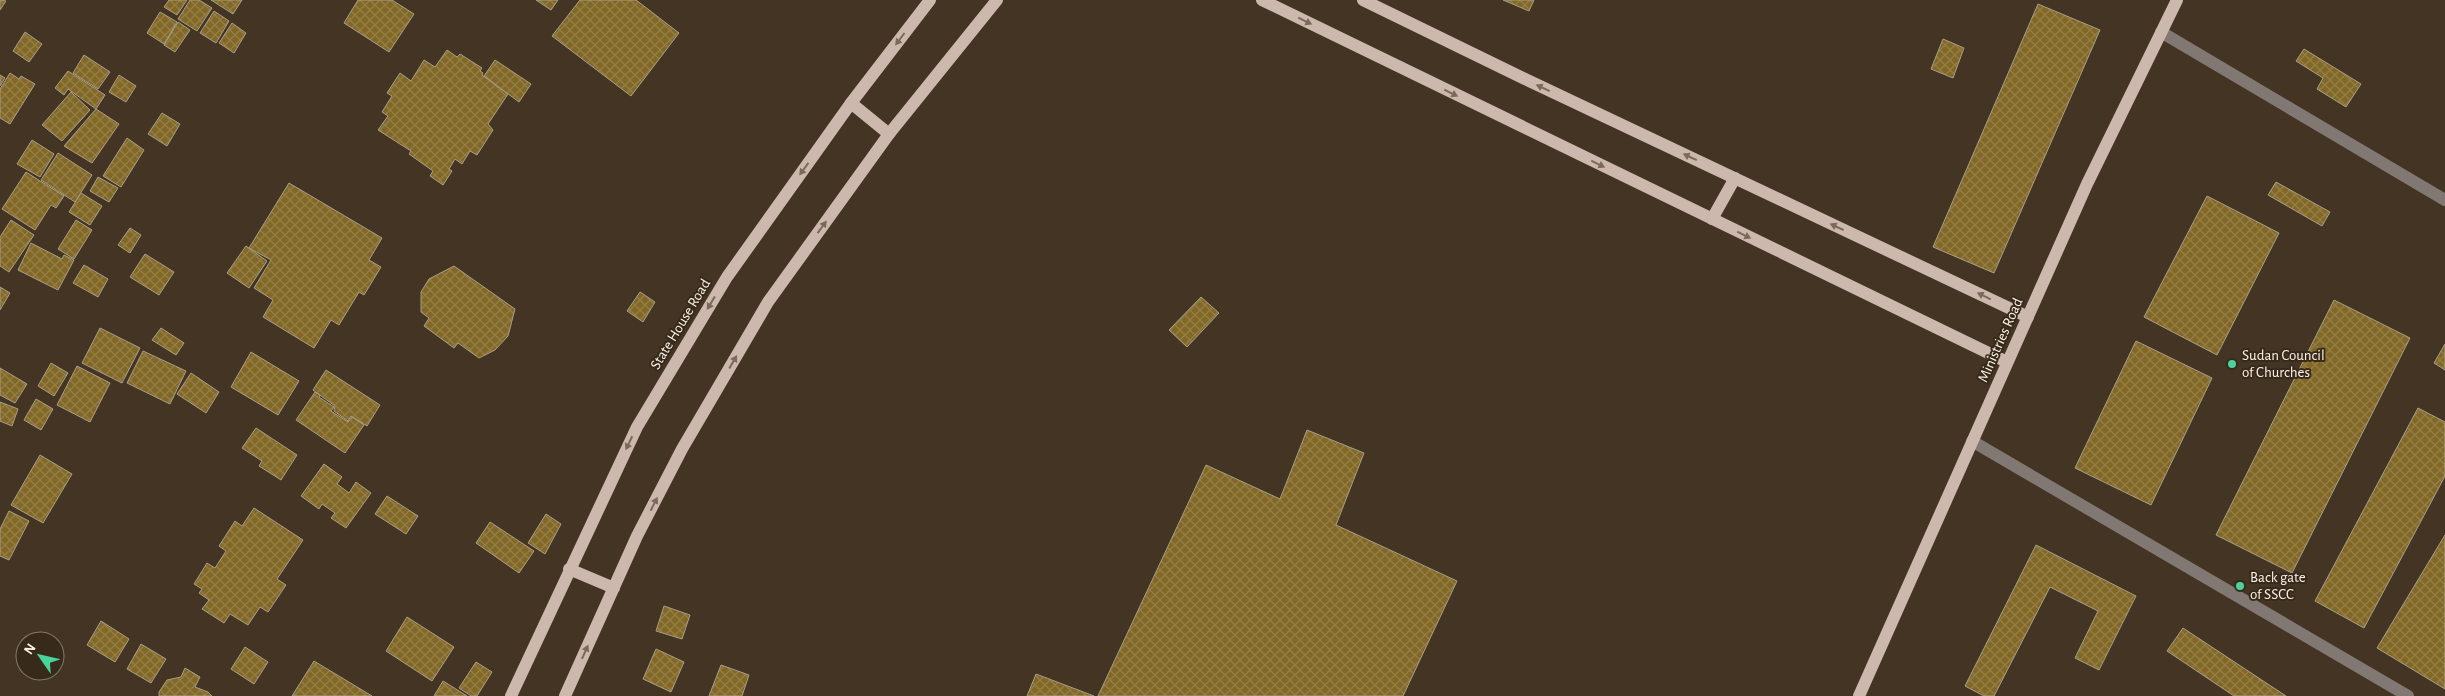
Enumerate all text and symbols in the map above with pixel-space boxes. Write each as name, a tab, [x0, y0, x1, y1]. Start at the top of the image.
one-way arrow	[1298, 17, 1313, 26]
one-way arrow	[895, 32, 906, 45]
one-way arrow	[1536, 84, 1551, 92]
one-way arrow	[1444, 88, 1459, 97]
one-way arrow	[1683, 153, 1697, 161]
one-way arrow	[1590, 159, 1605, 168]
one-way arrow	[799, 162, 809, 176]
one-way arrow	[817, 220, 827, 234]
one-way arrow	[1830, 223, 1844, 231]
one-way arrow	[1737, 231, 1751, 239]
street label: State House Road	[648, 276, 713, 372]
one-way arrow	[1977, 292, 1991, 300]
one-way arrow	[707, 296, 716, 309]
street label: Ministries Road	[1975, 296, 2026, 385]
place label: Sudan Council of Churches	[2242, 348, 2325, 380]
one-way arrow	[728, 356, 737, 369]
marker: Sudan Council of Churches	[2226, 358, 2238, 370]
one-way arrow	[625, 436, 633, 450]
one-way arrow	[650, 497, 658, 511]
place label: Back gate of SSCC	[2250, 570, 2306, 602]
marker: Back gate of SSCC	[2234, 580, 2246, 592]
north arrow	[15, 631, 65, 681]
text: N	[22, 641, 39, 657]
one-way arrow	[581, 644, 590, 659]

